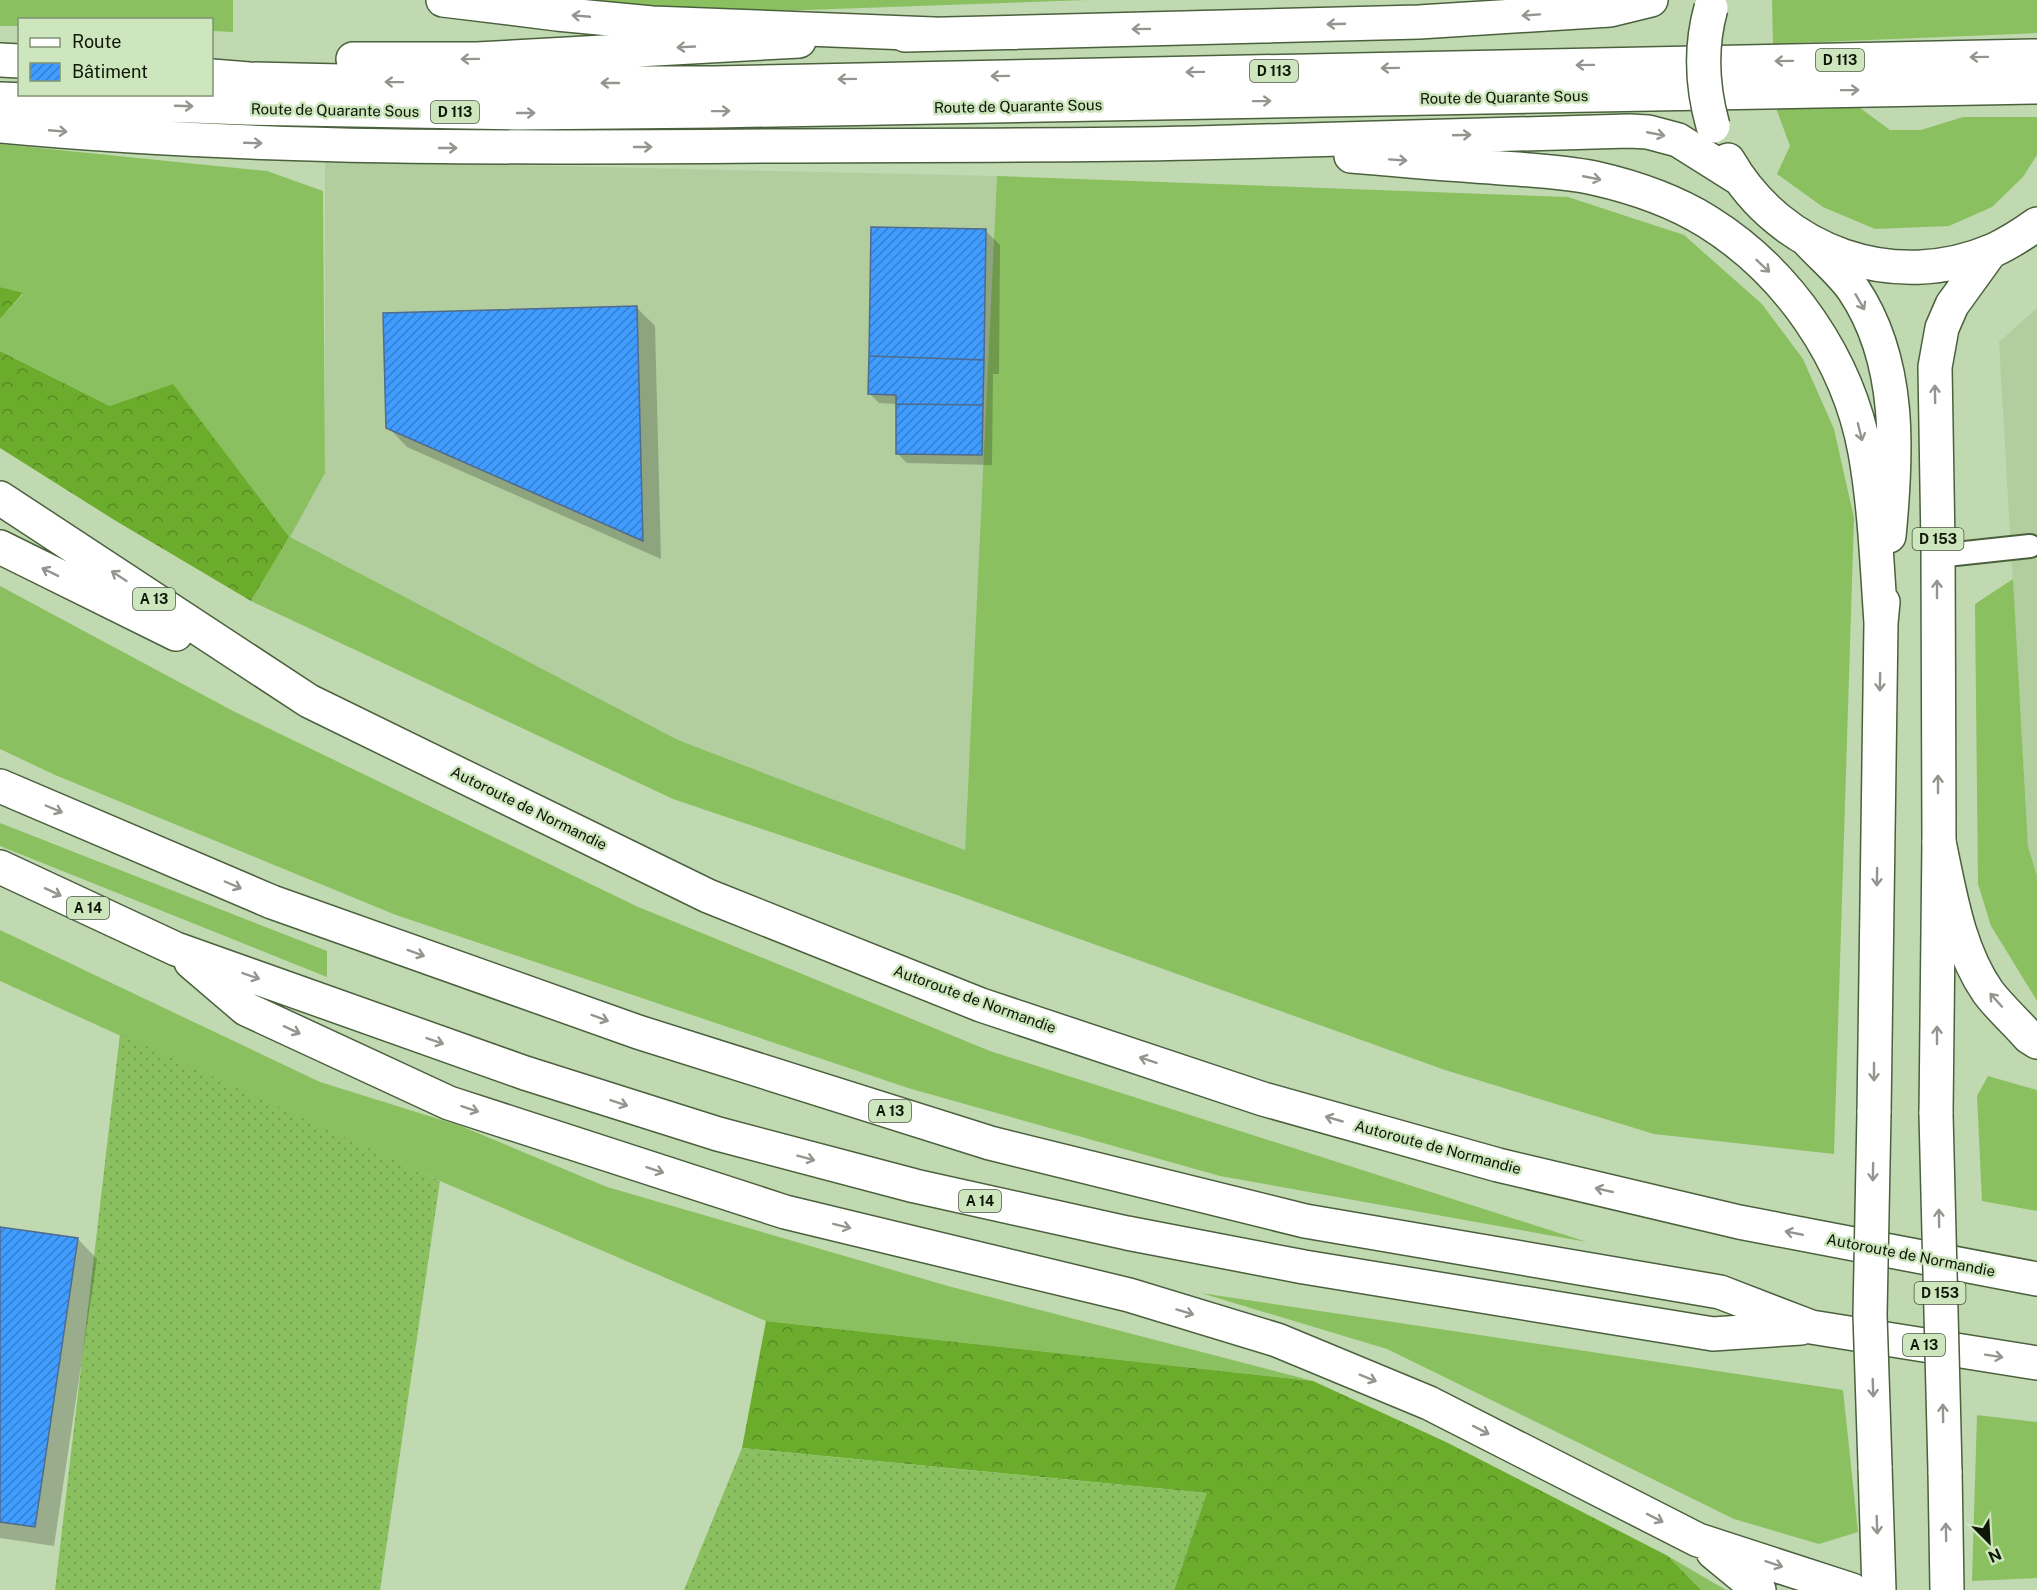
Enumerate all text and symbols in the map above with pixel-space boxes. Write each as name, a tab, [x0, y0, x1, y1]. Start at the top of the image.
one-way arrow	[1522, 9, 1542, 20]
one-way arrow	[572, 10, 592, 21]
legend	[18, 18, 213, 96]
one-way arrow	[1327, 19, 1347, 30]
one-way arrow	[1132, 23, 1152, 34]
text: Route	[72, 31, 121, 52]
one-way arrow	[677, 42, 697, 53]
road number: D 113	[1816, 49, 1864, 71]
one-way arrow	[1969, 51, 1989, 63]
one-way arrow	[461, 53, 481, 64]
one-way arrow	[1774, 55, 1794, 67]
one-way arrow	[1575, 59, 1595, 70]
road number: D 113	[1250, 60, 1298, 82]
text: Bâtiment	[72, 61, 148, 82]
one-way arrow	[1380, 63, 1400, 74]
one-way arrow	[1185, 66, 1205, 78]
one-way arrow	[990, 70, 1010, 82]
one-way arrow	[837, 74, 857, 85]
one-way arrow	[384, 76, 404, 88]
one-way arrow	[600, 77, 620, 89]
one-way arrow	[1840, 84, 1860, 96]
street label: Route de Quarante Sous	[1420, 87, 1588, 107]
one-way arrow	[1252, 95, 1272, 107]
street label: Route de Quarante Sous	[934, 96, 1102, 116]
street label: Route de Quarante Sous	[251, 100, 419, 120]
one-way arrow	[174, 101, 194, 112]
road number: D 113	[431, 101, 479, 123]
one-way arrow	[711, 105, 731, 117]
one-way arrow	[516, 107, 536, 119]
one-way arrow	[48, 126, 68, 137]
one-way arrow	[1451, 129, 1471, 141]
one-way arrow	[1646, 129, 1666, 140]
one-way arrow	[242, 137, 262, 148]
one-way arrow	[632, 141, 652, 153]
one-way arrow	[437, 142, 457, 153]
one-way arrow	[1388, 155, 1408, 166]
one-way arrow	[1582, 173, 1601, 184]
one-way arrow	[1755, 258, 1770, 272]
one-way arrow	[1854, 293, 1866, 310]
one-way arrow	[1930, 384, 1941, 404]
one-way arrow	[1854, 422, 1866, 441]
road number: D 153	[1912, 528, 1964, 550]
one-way arrow	[41, 565, 59, 577]
one-way arrow	[111, 570, 128, 583]
one-way arrow	[1931, 579, 1943, 599]
road number: A 13	[133, 588, 175, 610]
one-way arrow	[1874, 671, 1886, 691]
street label: Autoroute de Normandie	[448, 763, 610, 853]
one-way arrow	[1932, 774, 1944, 794]
one-way arrow	[44, 803, 62, 815]
one-way arrow	[1871, 866, 1883, 886]
one-way arrow	[224, 880, 242, 891]
one-way arrow	[44, 888, 62, 899]
road number: A 14	[67, 897, 109, 919]
one-way arrow	[406, 948, 425, 959]
street label: Autoroute de Normandie	[892, 962, 1058, 1036]
one-way arrow	[241, 971, 260, 982]
one-way arrow	[1989, 993, 2003, 1008]
one-way arrow	[590, 1014, 609, 1025]
one-way arrow	[283, 1025, 301, 1036]
one-way arrow	[1931, 1026, 1943, 1046]
one-way arrow	[425, 1036, 443, 1047]
one-way arrow	[1139, 1054, 1158, 1065]
one-way arrow	[1868, 1061, 1880, 1081]
one-way arrow	[609, 1098, 628, 1109]
road number: A 13	[869, 1100, 911, 1122]
one-way arrow	[460, 1105, 479, 1116]
one-way arrow	[1325, 1113, 1344, 1124]
street label: Autoroute de Normandie	[1353, 1117, 1523, 1177]
one-way arrow	[797, 1152, 816, 1164]
one-way arrow	[1867, 1161, 1879, 1181]
one-way arrow	[645, 1165, 664, 1176]
one-way arrow	[1594, 1184, 1613, 1196]
road number: A 14	[959, 1190, 1001, 1212]
one-way arrow	[1933, 1208, 1944, 1228]
one-way arrow	[832, 1221, 851, 1232]
one-way arrow	[1785, 1227, 1804, 1238]
street label: Autoroute de Normandie	[1825, 1230, 1997, 1280]
road number: D 153	[1914, 1282, 1966, 1304]
one-way arrow	[1175, 1307, 1194, 1318]
road number: A 13	[1903, 1334, 1945, 1356]
one-way arrow	[1983, 1350, 2003, 1361]
one-way arrow	[1359, 1373, 1377, 1384]
one-way arrow	[1867, 1377, 1878, 1397]
one-way arrow	[1937, 1403, 1949, 1423]
one-way arrow	[1472, 1424, 1490, 1436]
north arrow	[1959, 1512, 2019, 1572]
one-way arrow	[1646, 1513, 1664, 1524]
one-way arrow	[1872, 1514, 1883, 1534]
one-way arrow	[1940, 1522, 1952, 1542]
text: N	[1985, 1544, 2004, 1566]
one-way arrow	[1764, 1560, 1783, 1571]

